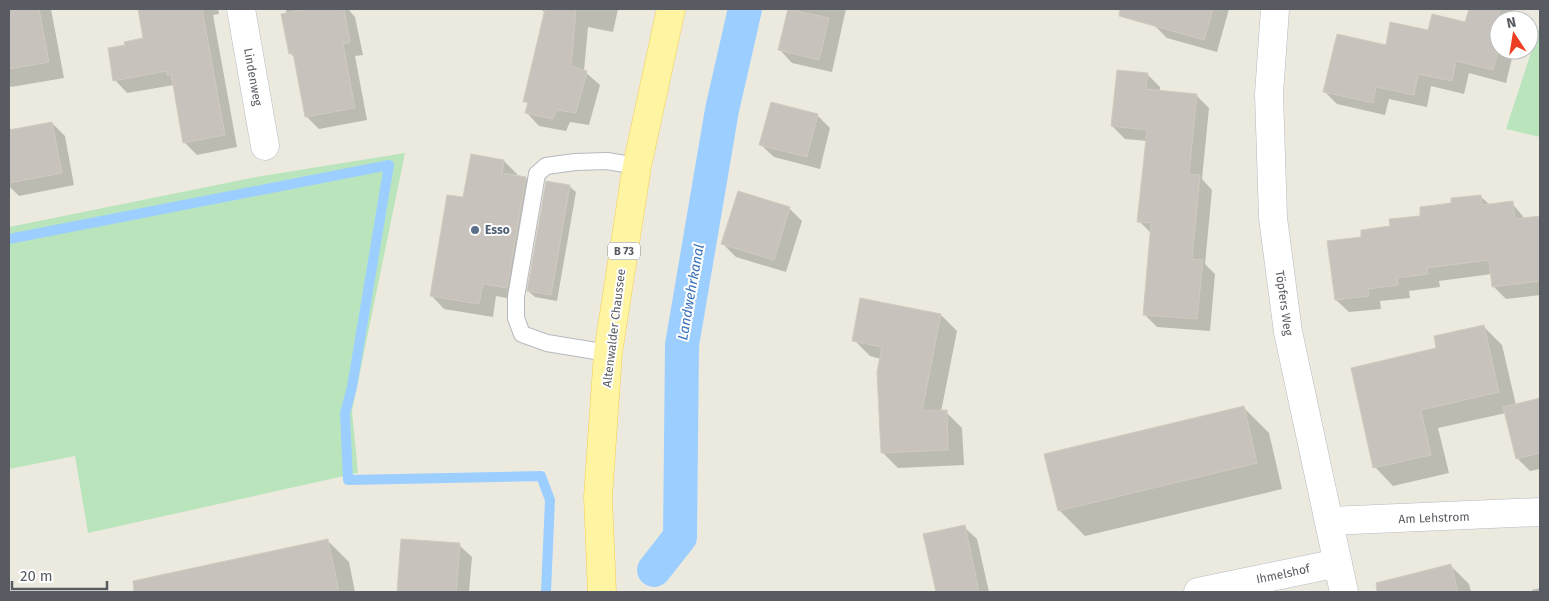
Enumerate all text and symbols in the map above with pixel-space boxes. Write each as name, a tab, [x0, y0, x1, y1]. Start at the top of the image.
north arrow	[1489, 10, 1539, 60]
text: N	[1505, 13, 1518, 32]
street label: Lindenweg	[241, 47, 265, 108]
place label: Esso	[485, 223, 510, 237]
marker: Esso	[469, 224, 481, 236]
road number: B 73	[608, 242, 640, 260]
water label: Landwehrkanal	[674, 243, 708, 341]
street label: Altenwalder Chaussee	[600, 268, 628, 388]
street label: Töpfers Weg	[1272, 269, 1296, 337]
street label: Am Lehstrom	[1398, 510, 1470, 526]
scale bar	[12, 558, 108, 590]
street label: Ihmelshof	[1255, 561, 1312, 587]
text: 20 m	[20, 567, 53, 585]

